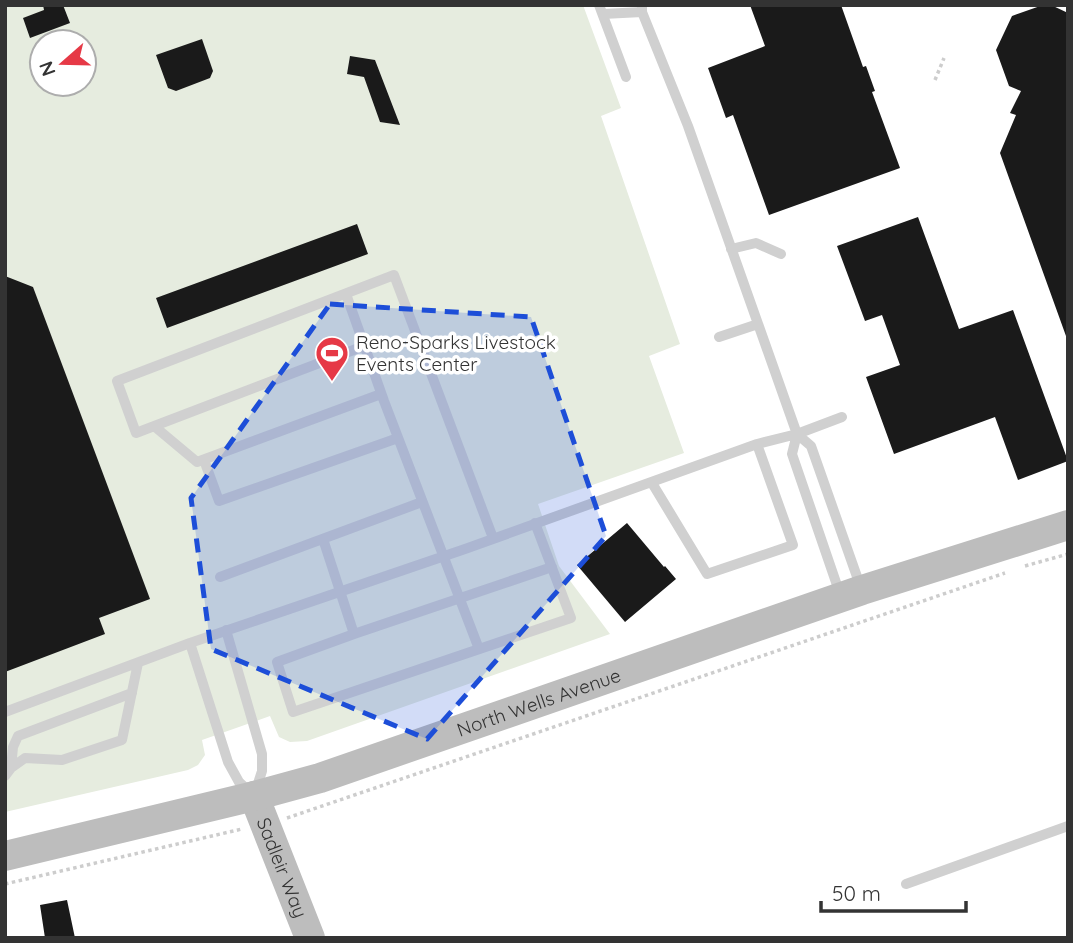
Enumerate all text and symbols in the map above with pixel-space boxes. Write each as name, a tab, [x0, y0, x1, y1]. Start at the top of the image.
north arrow	[28, 28, 98, 98]
text: N	[33, 58, 61, 79]
place label: Reno-Sparks Livestock Events Center	[356, 330, 556, 376]
sports icon: Reno-Sparks Livestock Events Center	[313, 334, 351, 383]
street label: North Wells Avenue	[454, 663, 624, 742]
street label: Sadleir Way	[252, 814, 313, 921]
scale bar	[821, 870, 966, 914]
text: 50 m	[832, 880, 881, 906]

